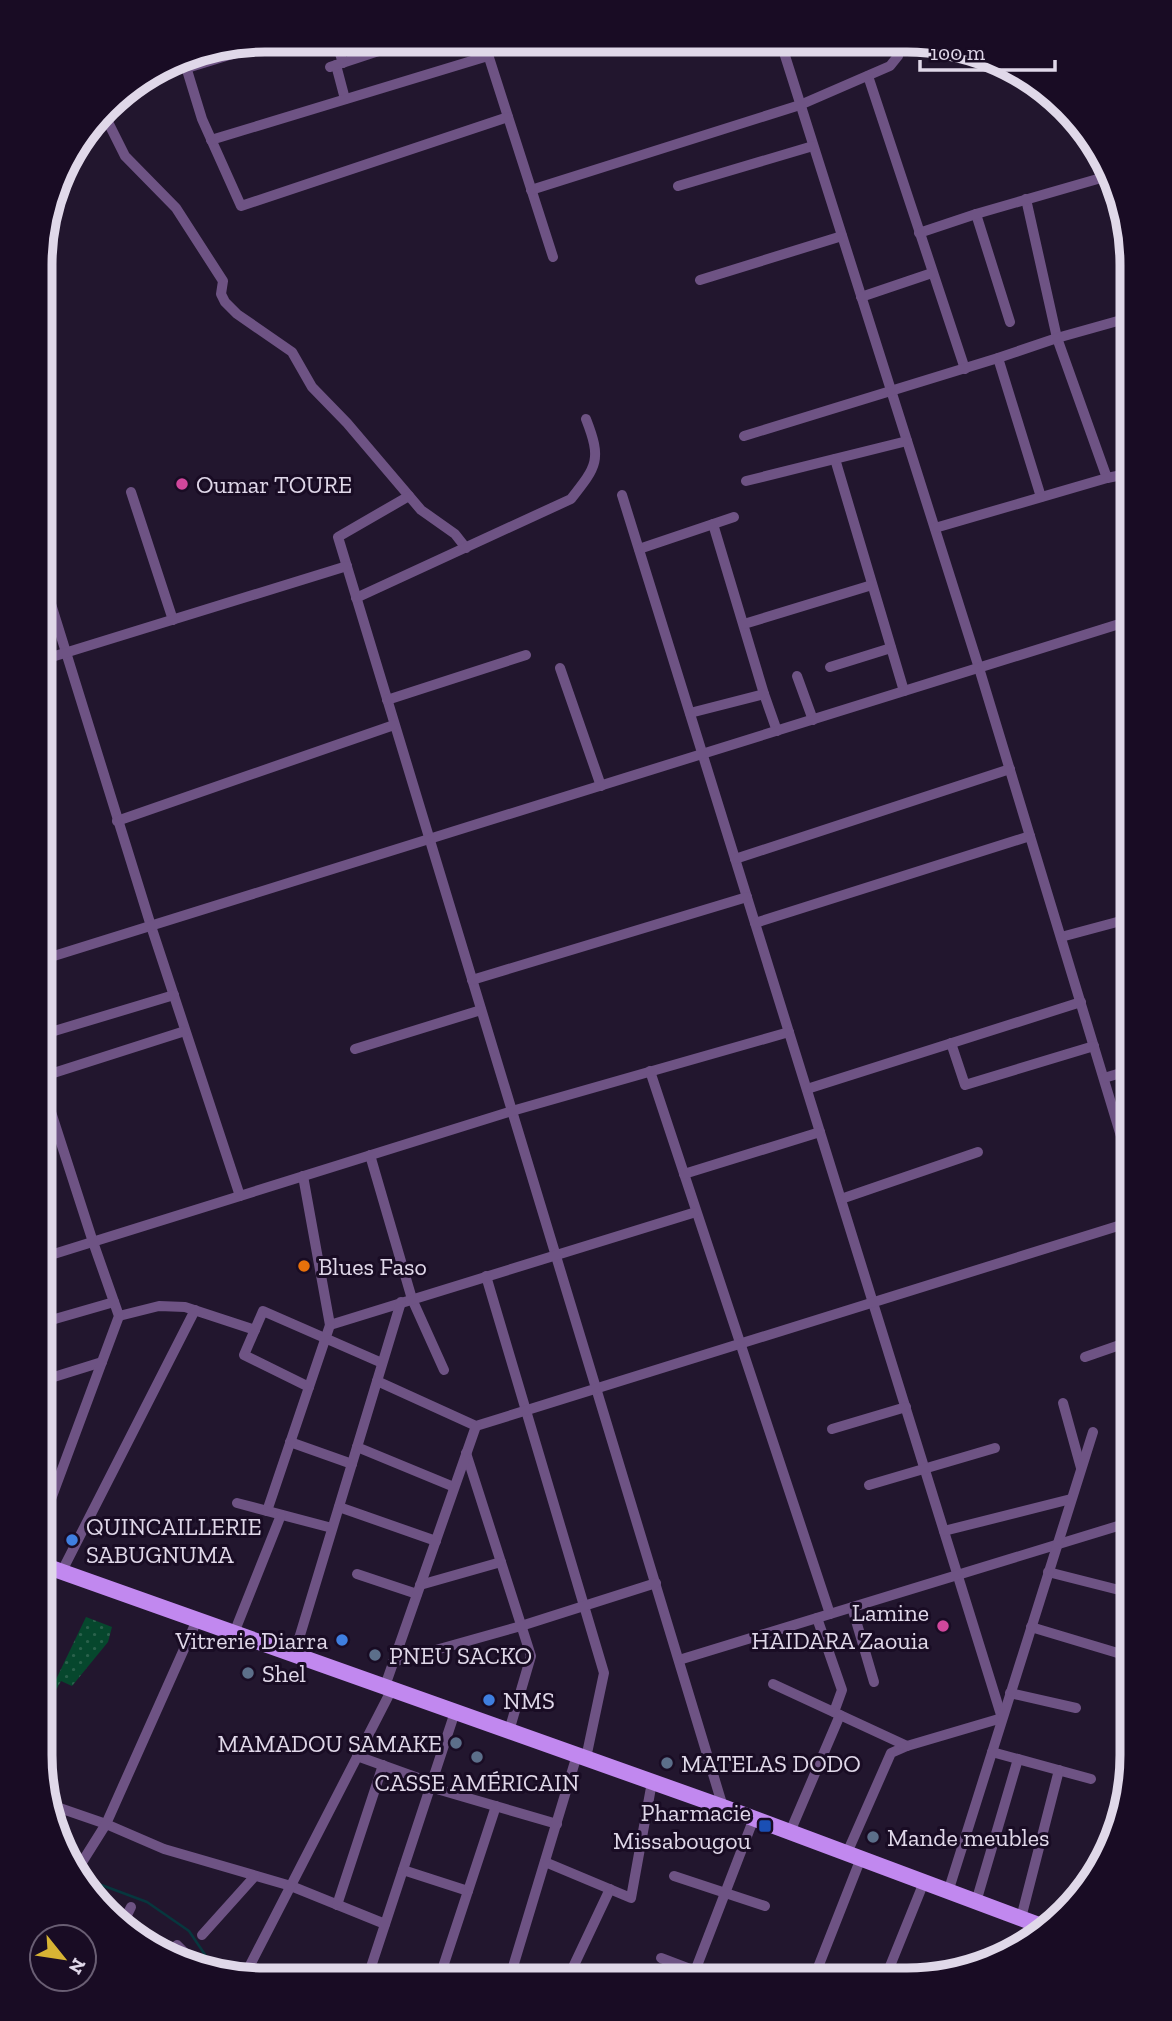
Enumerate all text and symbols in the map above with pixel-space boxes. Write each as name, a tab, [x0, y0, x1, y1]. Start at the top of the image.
scale bar	[920, 28, 1055, 72]
text: 100 m	[930, 40, 985, 65]
place label: Oumar TOURE	[196, 470, 352, 499]
marker: Oumar TOURE	[174, 476, 190, 492]
place label: Blues Faso	[318, 1252, 427, 1281]
marker: Blues Faso	[296, 1258, 312, 1274]
place label: QUINCAILLERIE SABUGNUMA	[86, 1512, 262, 1569]
marker: QUINCAILLERIE SABUGNUMA	[64, 1532, 80, 1548]
place label: Lamine HAIDARA Zaouia	[751, 1598, 929, 1655]
marker: Lamine HAIDARA Zaouia	[935, 1618, 951, 1634]
place label: Vitrerie Diarra	[174, 1626, 328, 1655]
marker: Vitrerie Diarra	[334, 1632, 350, 1648]
place label: PNEU SACKO	[389, 1641, 532, 1670]
marker: PNEU SACKO	[367, 1647, 383, 1663]
place label: Shel	[262, 1659, 306, 1688]
marker: Shel	[240, 1665, 256, 1681]
place label: NMS	[503, 1686, 555, 1715]
marker: NMS	[481, 1692, 497, 1708]
place label: MAMADOU SAMAKE	[218, 1729, 442, 1758]
marker: MAMADOU SAMAKE	[448, 1735, 464, 1751]
marker: CASSE AMÉRICAIN	[469, 1749, 485, 1765]
place label: MATELAS DODO	[681, 1749, 861, 1778]
marker: MATELAS DODO	[659, 1755, 675, 1771]
place label: CASSE AMÉRICAIN	[374, 1768, 580, 1797]
place label: Pharmacie Missabougou	[613, 1798, 752, 1855]
marker: Pharmacie Missabougou	[757, 1818, 773, 1834]
place label: Mande meubles	[887, 1823, 1050, 1852]
marker: Mande meubles	[865, 1829, 881, 1845]
north arrow	[28, 1923, 98, 1993]
text: N	[64, 1954, 91, 1978]

